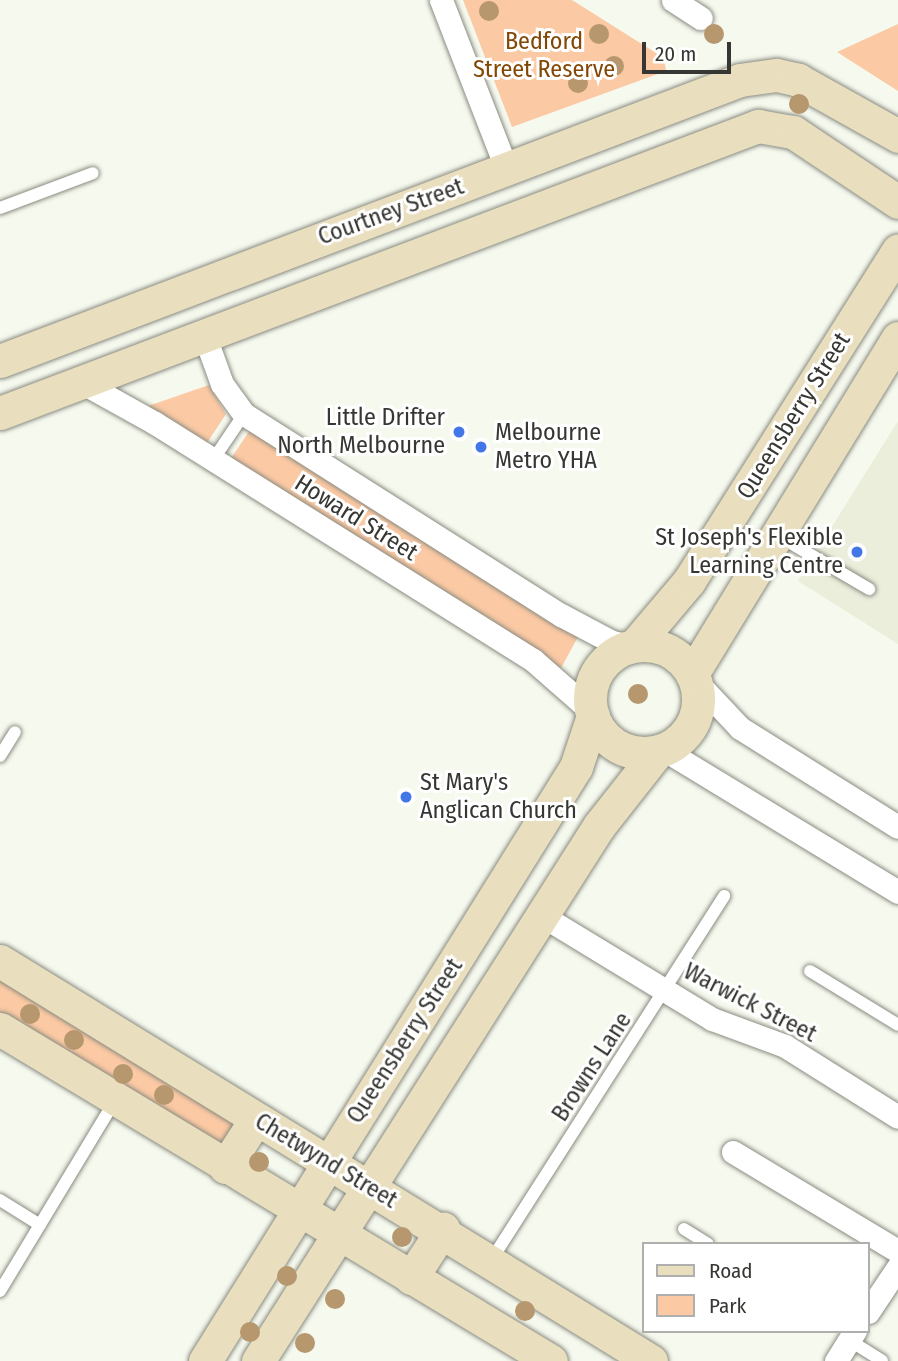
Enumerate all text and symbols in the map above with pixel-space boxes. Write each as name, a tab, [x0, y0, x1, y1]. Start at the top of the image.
park label: Bedford Street Reserve	[473, 28, 615, 84]
scale bar	[646, 28, 735, 72]
text: 20 m	[655, 41, 696, 67]
street label: Courtney Street	[314, 172, 468, 252]
street label: Queensberry Street	[731, 327, 857, 505]
place label: Little Drifter North Melbourne	[277, 404, 445, 460]
place label: Melbourne Metro YHA	[495, 419, 601, 475]
marker: Little Drifter North Melbourne	[451, 424, 467, 440]
marker: Melbourne Metro YHA	[473, 439, 489, 455]
street label: Howard Street	[289, 469, 423, 567]
place label: St Joseph's Flexible Learning Centre	[655, 524, 843, 580]
marker: St Joseph's Flexible Learning Centre	[849, 544, 865, 560]
place label: St Mary's Anglican Church	[420, 769, 577, 825]
marker: St Mary's Anglican Church	[398, 789, 414, 805]
street label: Queensberry Street	[341, 953, 469, 1129]
street label: Warwick Street	[679, 957, 821, 1049]
street label: Browns Lane	[546, 1007, 638, 1127]
street label: Chetwynd Street	[250, 1107, 402, 1215]
legend	[642, 1242, 870, 1333]
text: Road	[709, 1258, 753, 1284]
text: Park	[709, 1293, 746, 1319]

